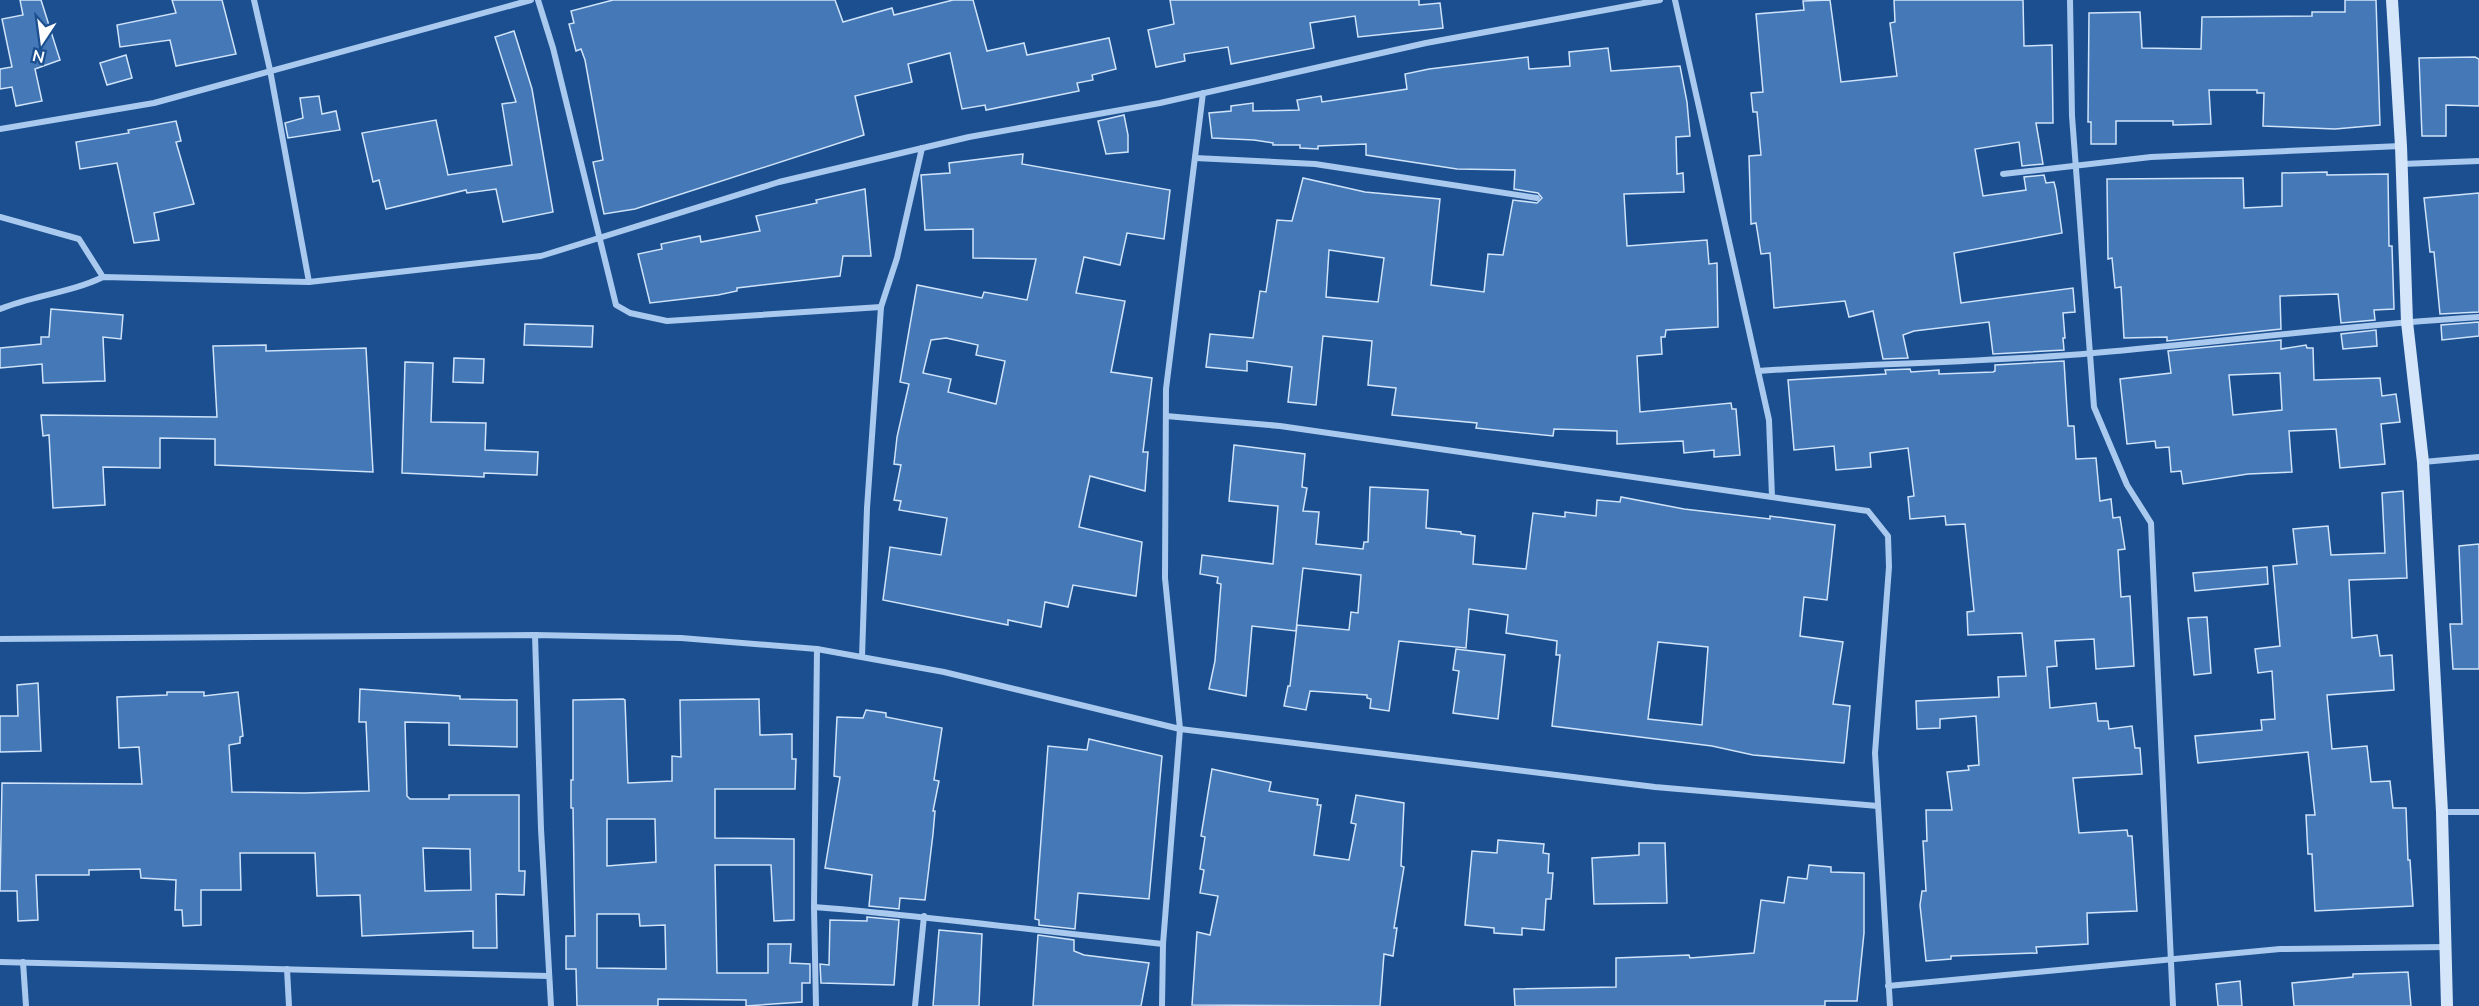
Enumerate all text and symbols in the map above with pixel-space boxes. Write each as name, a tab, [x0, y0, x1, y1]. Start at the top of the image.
north arrow	[12, 12, 72, 72]
text: N	[30, 46, 47, 68]

